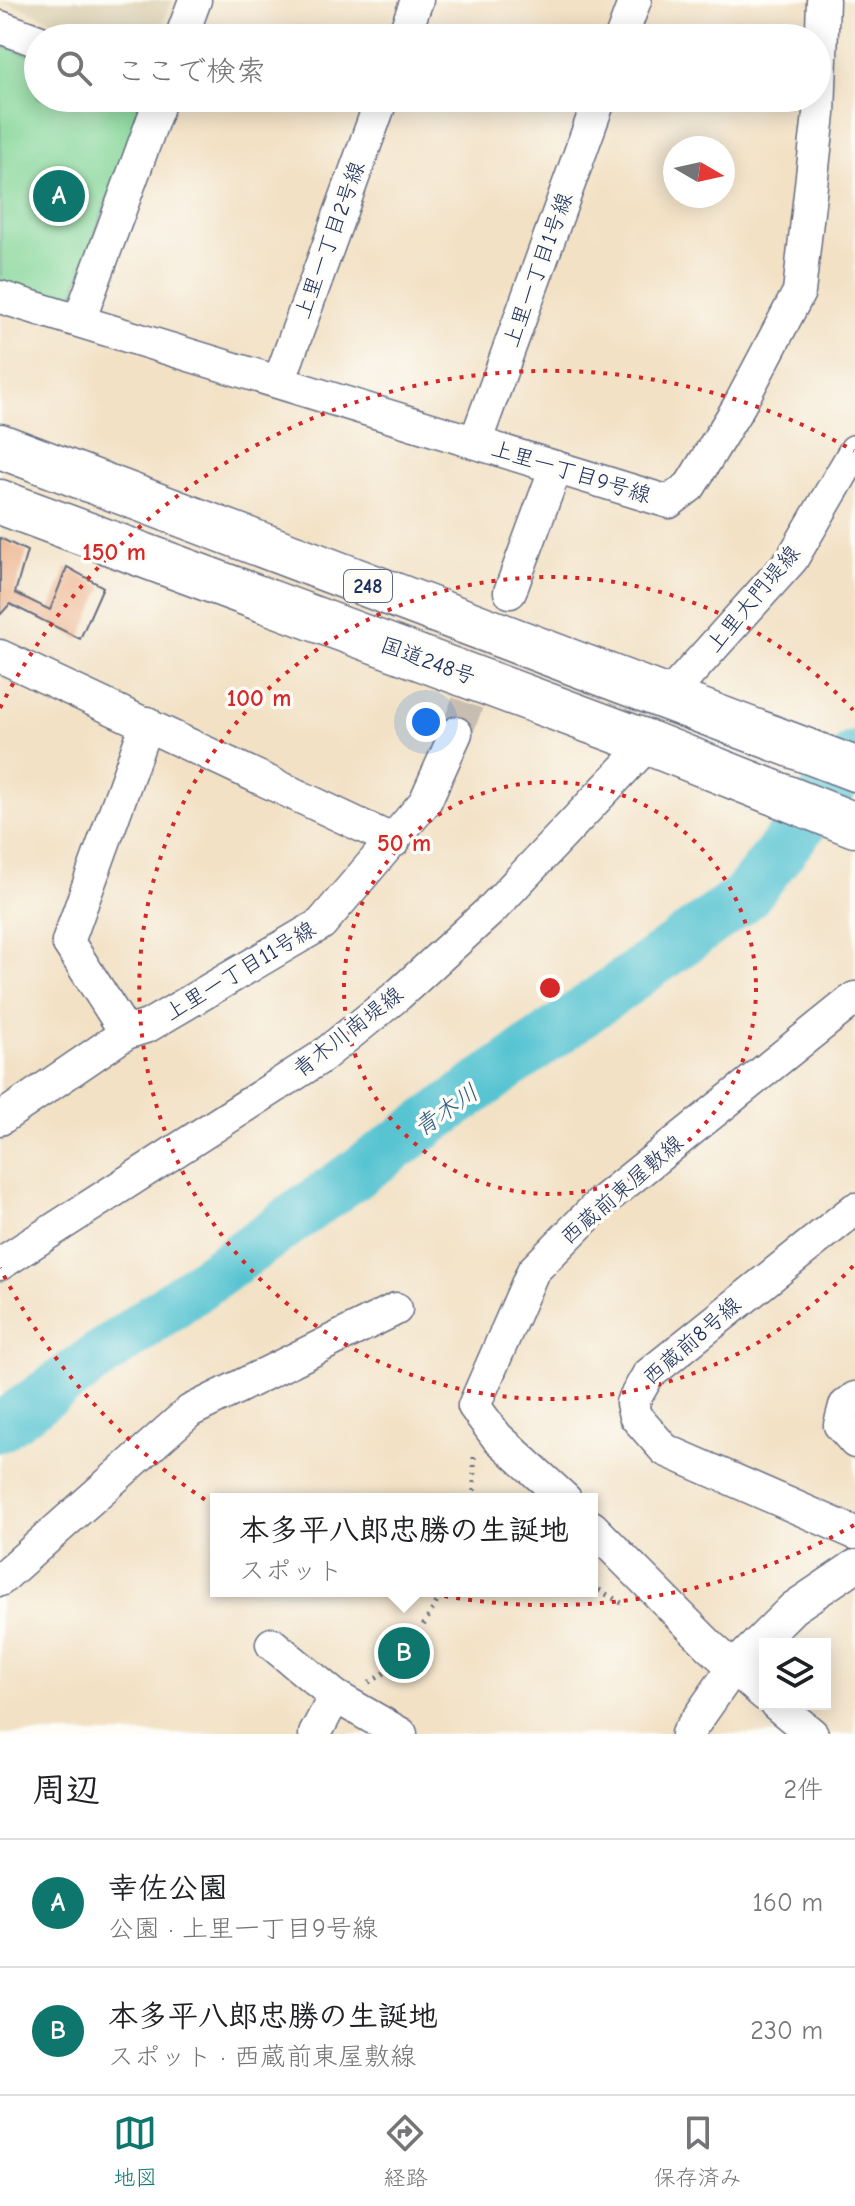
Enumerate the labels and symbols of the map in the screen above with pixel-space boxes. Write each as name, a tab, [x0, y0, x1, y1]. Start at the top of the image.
north arrow	[663, 136, 735, 208]
street label: 上里一丁目2号線	[289, 158, 371, 322]
pin: A	[33, 166, 85, 226]
street label: 上里一丁目1号線	[498, 189, 578, 351]
street label: 上里一丁目9号線	[488, 435, 654, 509]
text: 150 m	[82, 538, 146, 566]
street label: 上里大門堤線	[701, 540, 805, 658]
road number: 248	[344, 570, 392, 602]
street label: 国道248号	[377, 632, 479, 690]
text: 100 m	[227, 684, 291, 712]
your location	[406, 702, 446, 742]
text: 50 m	[377, 829, 431, 857]
street label: 上里一丁目11号線	[160, 916, 320, 1026]
centre of rings	[536, 974, 564, 1002]
street label: 青木川南堤線	[288, 981, 408, 1083]
water label: 青木川	[408, 1078, 484, 1142]
street label: 西蔵前東屋敷線	[555, 1130, 689, 1250]
street label: 西蔵前8号線	[638, 1291, 746, 1391]
pin: B	[378, 1623, 430, 1683]

